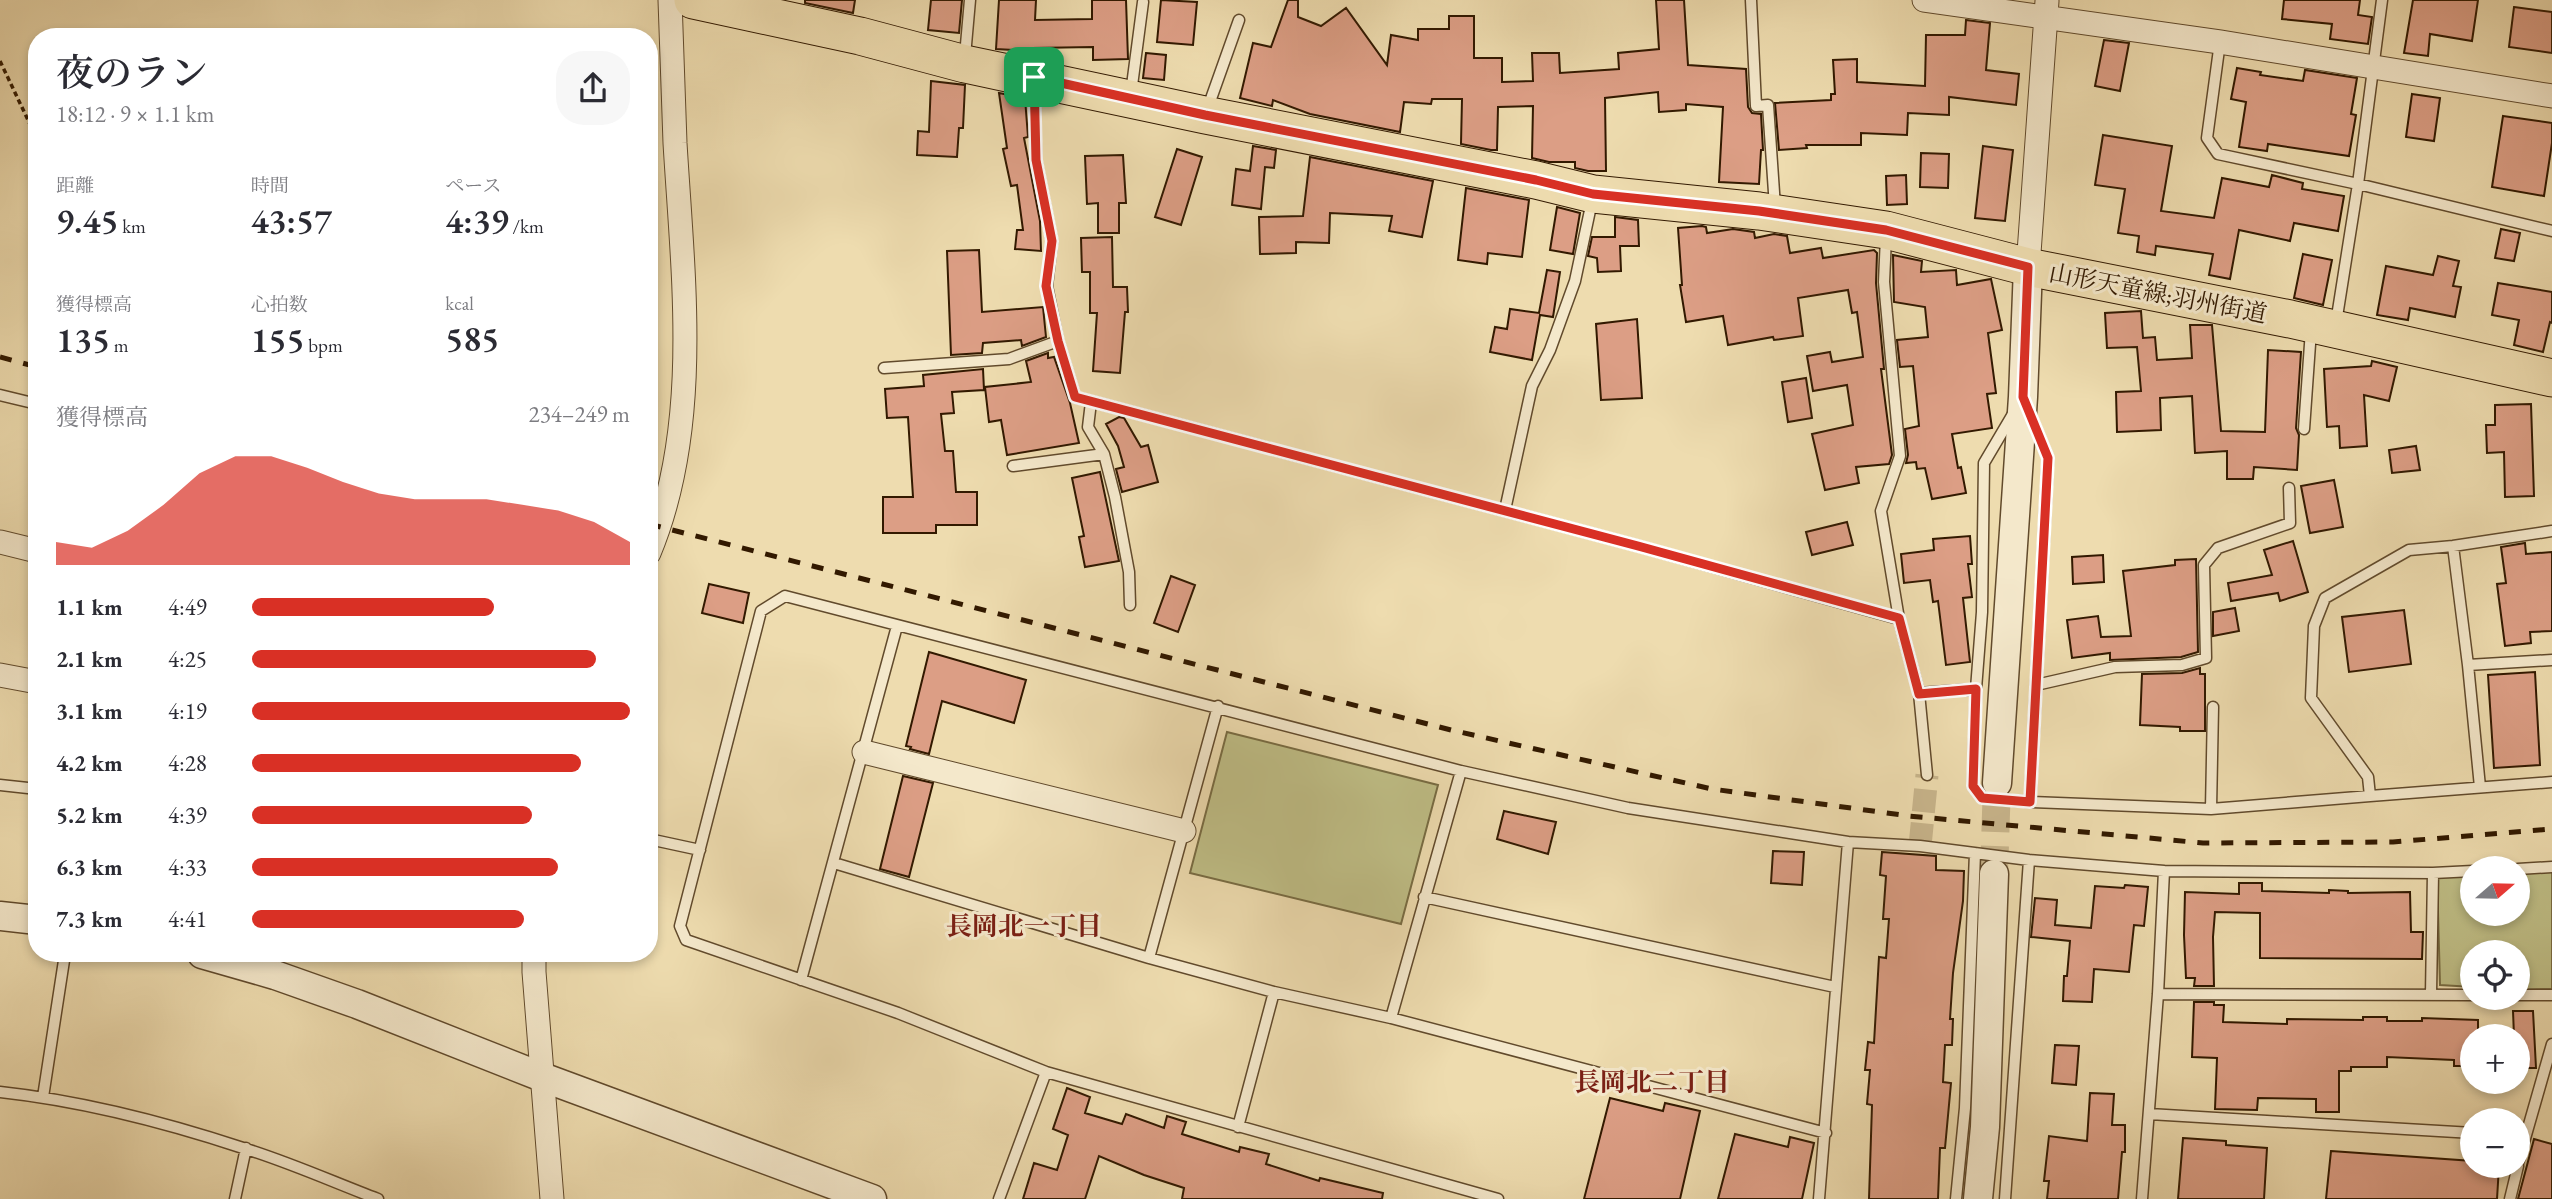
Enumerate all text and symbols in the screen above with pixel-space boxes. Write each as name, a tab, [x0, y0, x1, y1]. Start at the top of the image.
pin	[1004, 47, 1064, 107]
text: 夜のラン	[56, 48, 208, 97]
button: share	[556, 51, 630, 125]
icon: arrive	[1015, 58, 1053, 96]
text: 18:12 · 9 × 1.1 km	[56, 99, 214, 129]
text: 距離	[56, 173, 94, 198]
text: 時間	[251, 173, 289, 198]
text: ペース	[445, 173, 501, 198]
text: 9.45	[56, 198, 118, 243]
text: 43:57	[251, 198, 332, 243]
text: 4:39	[445, 198, 509, 243]
text: km	[118, 214, 146, 239]
text: /km	[509, 214, 544, 239]
street label: 山形天童線;羽州街道	[2046, 257, 2270, 329]
text: kcal	[445, 291, 474, 316]
text: 獲得標高	[56, 292, 132, 317]
text: 心拍数	[251, 292, 308, 317]
text: 585	[445, 316, 499, 361]
text: 135	[56, 317, 110, 362]
text: 155	[251, 317, 305, 362]
text: m	[110, 333, 128, 358]
text: bpm	[305, 333, 343, 358]
text: 234–249 m	[529, 399, 630, 429]
text: 獲得標高	[56, 402, 148, 432]
text: 1.1 km	[56, 592, 123, 622]
text: 4:49	[168, 592, 207, 622]
text: 2.1 km	[56, 644, 123, 674]
text: 4:25	[168, 644, 207, 674]
text: 3.1 km	[56, 696, 123, 726]
text: 4:19	[168, 696, 207, 726]
text: 4.2 km	[56, 748, 123, 778]
text: 4:28	[168, 748, 207, 778]
text: 5.2 km	[56, 800, 123, 830]
text: 4:39	[168, 800, 207, 830]
text: 6.3 km	[56, 852, 123, 882]
text: 4:33	[168, 852, 207, 882]
north arrow	[2460, 856, 2530, 926]
map controls	[2460, 856, 2530, 1178]
text: 7.3 km	[56, 904, 123, 934]
text: 4:41	[168, 904, 207, 934]
district label: 長岡北一丁目	[946, 909, 1102, 943]
button: locate	[2460, 940, 2530, 1010]
button: +	[2460, 1024, 2530, 1094]
district label: 長岡北二丁目	[1574, 1065, 1730, 1099]
button: −	[2460, 1108, 2530, 1178]

